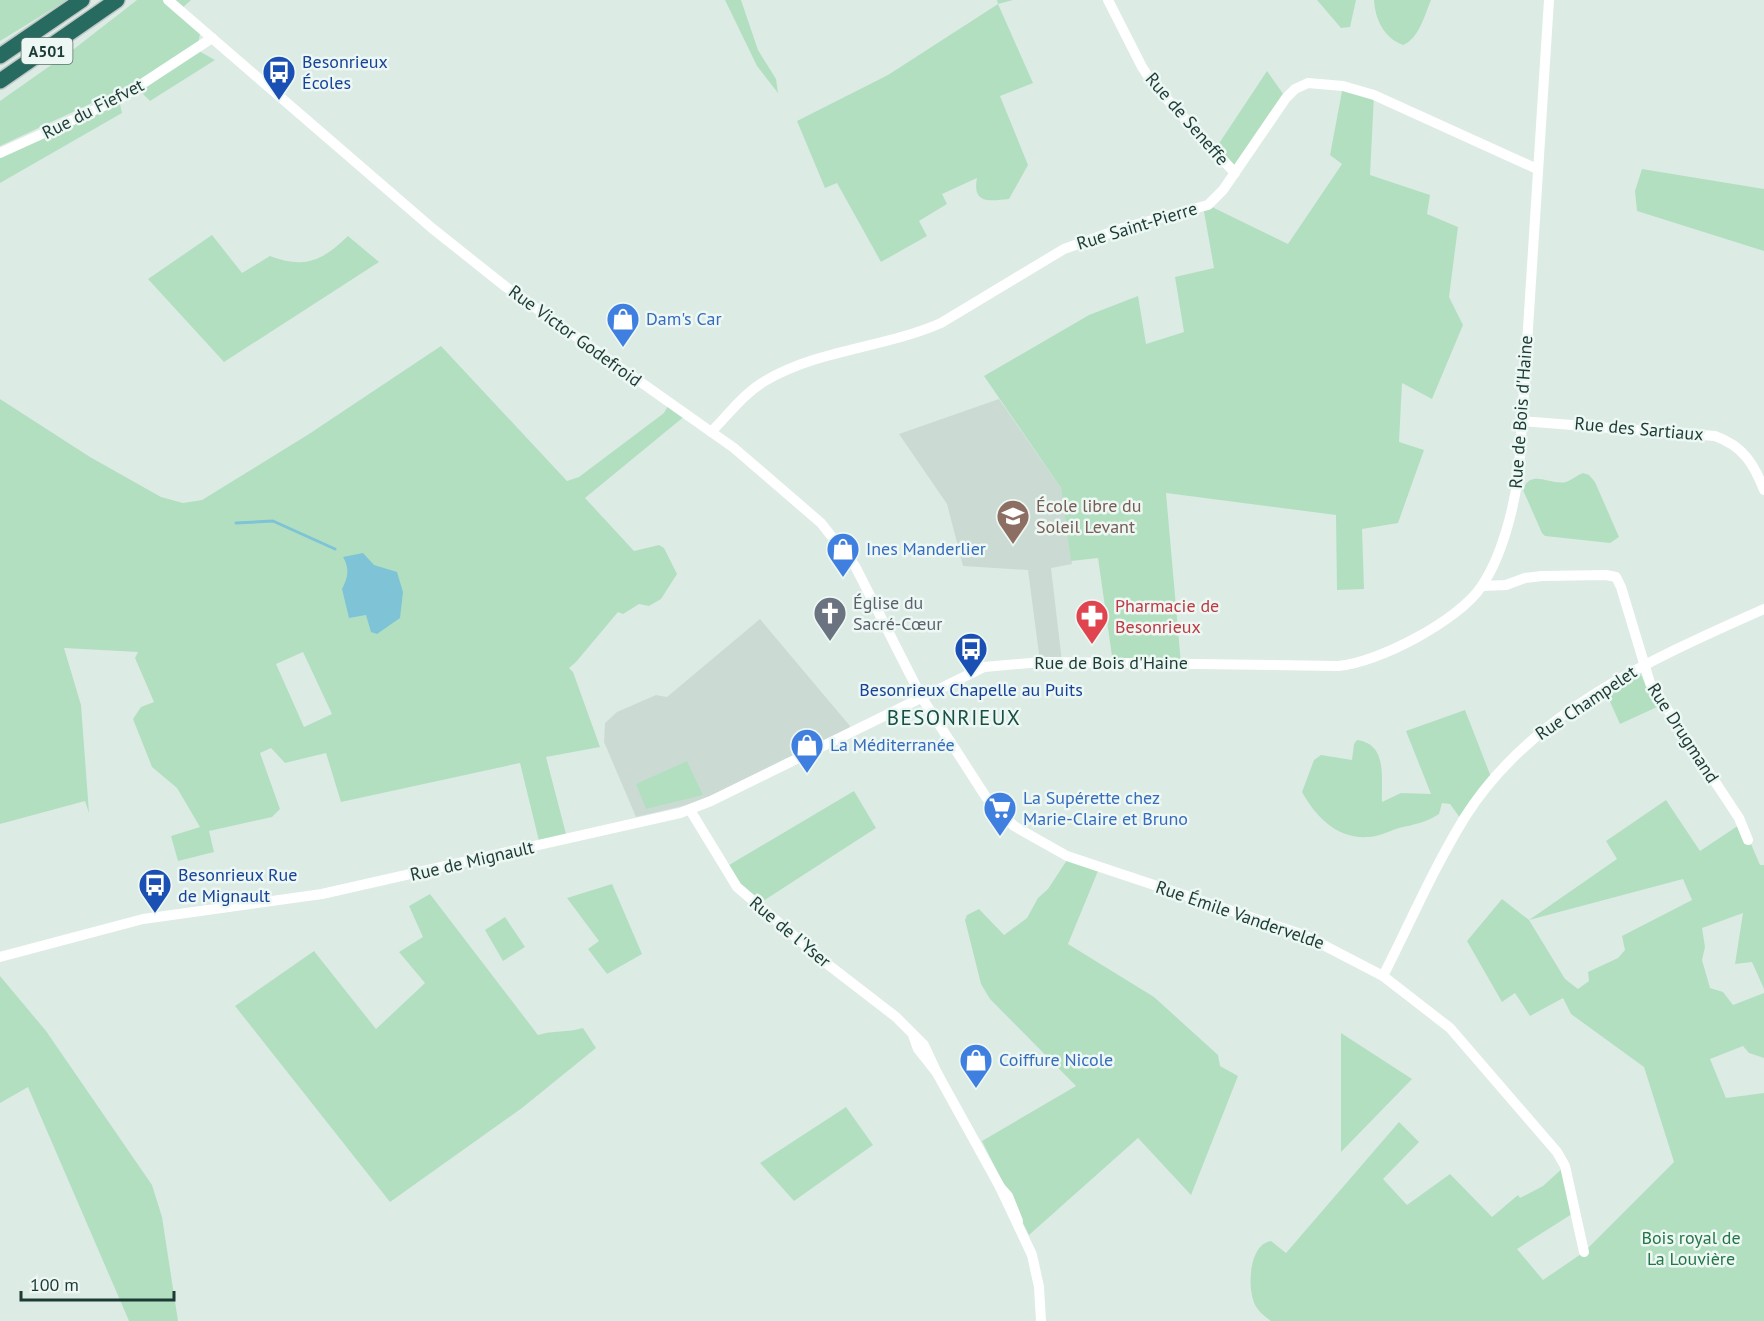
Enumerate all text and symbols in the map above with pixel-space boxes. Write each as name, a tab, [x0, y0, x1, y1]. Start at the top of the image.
road number: A501	[22, 38, 72, 64]
place label: Besonrieux Écoles	[302, 50, 388, 94]
bus stop icon: Besonrieux Écoles	[261, 54, 297, 101]
street label: Rue de Seneffe	[1141, 67, 1234, 170]
street label: Rue du Fiefvet	[38, 73, 148, 144]
street label: Rue Saint-Pierre	[1074, 196, 1200, 255]
street label: Rue Victor Godefroid	[504, 280, 646, 392]
shop icon: Dam's Car	[605, 301, 641, 348]
place label: Dam's Car	[646, 307, 722, 330]
street label: Rue de Bois d'Haine	[1504, 335, 1537, 489]
street label: Rue des Sartiaux	[1574, 411, 1704, 446]
place label: École libre du Soleil Levant	[1036, 494, 1141, 538]
school or university icon: École libre du Soleil Levant	[995, 498, 1031, 545]
shop icon: Ines Manderlier	[825, 531, 861, 578]
place label: Ines Manderlier	[866, 537, 986, 560]
place label: Église du Sacré-Cœur	[853, 591, 942, 635]
place label: Pharmacie de Besonrieux	[1115, 594, 1219, 638]
church icon: Église du Sacré-Cœur	[812, 595, 848, 642]
pharmacy icon: Pharmacie de Besonrieux	[1074, 598, 1110, 645]
bus stop icon: Besonrieux Chapelle au Puits	[953, 631, 989, 678]
street label: Rue de Bois d'Haine	[1034, 651, 1188, 674]
street label: Rue Champelet	[1531, 660, 1641, 745]
place label: Besonrieux Chapelle au Puits	[859, 678, 1083, 701]
street label: Rue Drugmand	[1643, 678, 1724, 787]
district label: BESONRIEUX	[887, 704, 1021, 731]
shop icon: La Méditerranée	[789, 727, 825, 774]
place label: La Méditerranée	[830, 733, 955, 756]
place label: La Supérette chez Marie-Claire et Bruno	[1023, 786, 1188, 830]
supermarket icon: La Supérette chez Marie-Claire et Bruno	[982, 790, 1018, 837]
street label: Rue de Mignault	[408, 835, 536, 886]
place label: Besonrieux Rue de Mignault	[178, 863, 297, 907]
bus stop icon: Besonrieux Rue de Mignault	[137, 867, 173, 914]
street label: Rue Émile Vandervelde	[1153, 875, 1327, 954]
street label: Rue de l'Yser	[745, 891, 836, 972]
shop icon: Coiffure Nicole	[958, 1042, 994, 1089]
place label: Coiffure Nicole	[999, 1048, 1113, 1071]
park label: Bois royal de La Louvière	[1641, 1226, 1741, 1270]
scale bar	[21, 1264, 174, 1302]
text: 100 m	[30, 1273, 79, 1296]

